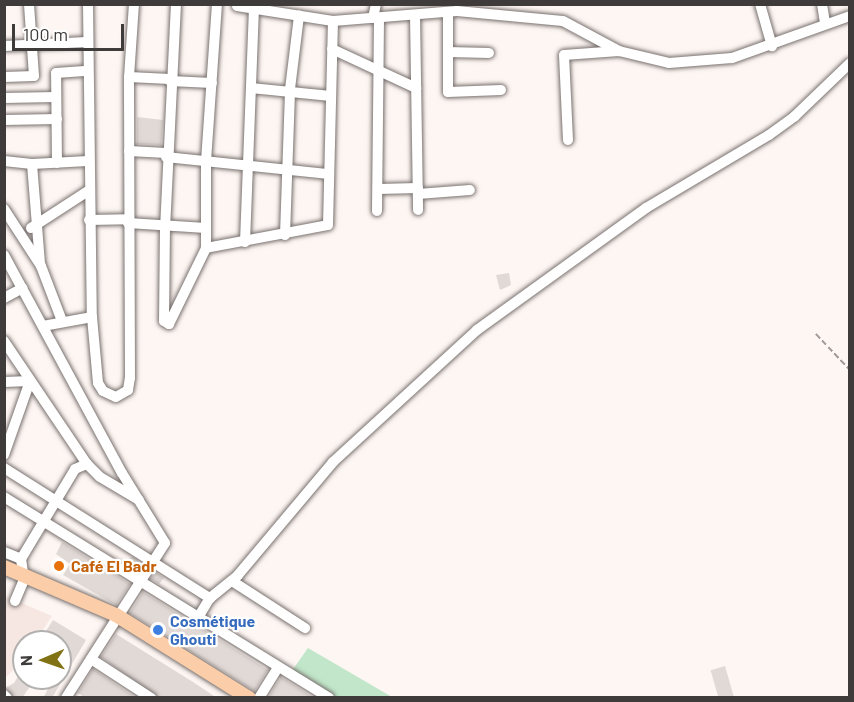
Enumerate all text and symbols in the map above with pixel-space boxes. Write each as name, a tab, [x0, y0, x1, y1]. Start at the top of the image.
scale bar	[15, 12, 128, 50]
text: 100 m	[23, 23, 68, 45]
place label: Café El Badr	[71, 556, 157, 576]
marker: Café El Badr	[52, 559, 66, 573]
place label: Cosmétique Ghouti	[170, 611, 255, 649]
marker: Cosmétique Ghouti	[151, 623, 165, 637]
north arrow	[12, 630, 72, 690]
text: N	[16, 655, 35, 666]

